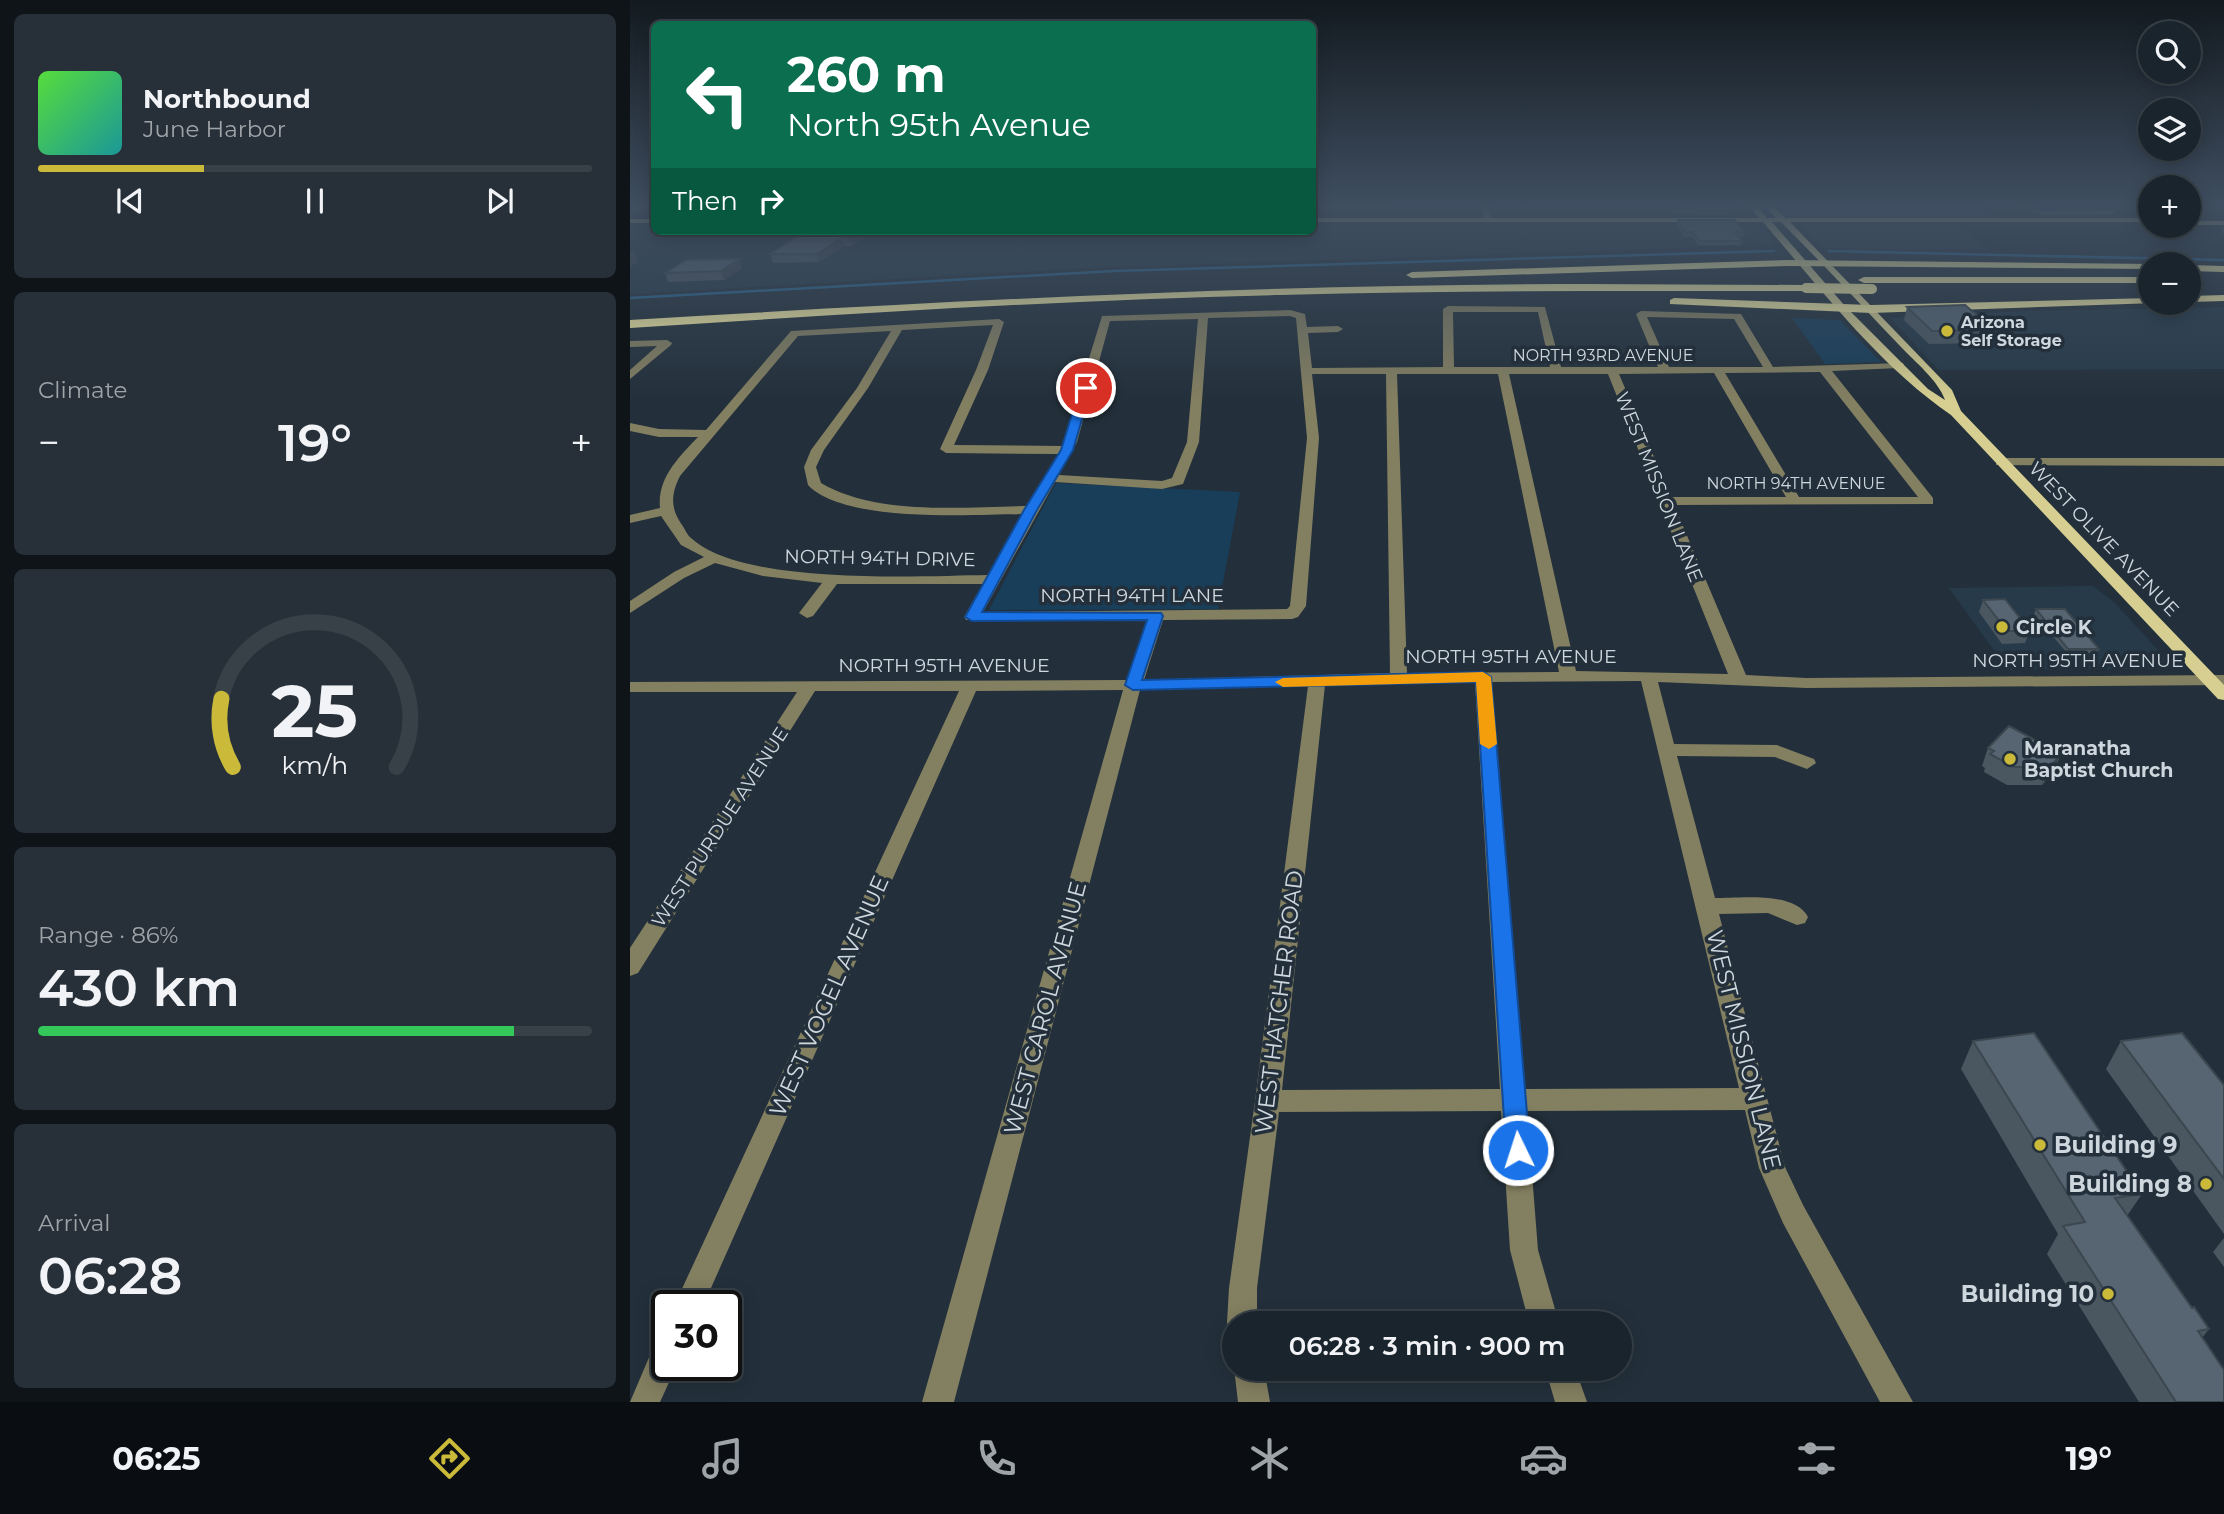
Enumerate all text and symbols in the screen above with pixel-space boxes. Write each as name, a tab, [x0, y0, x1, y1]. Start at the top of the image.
map controls	[2138, 21, 2201, 315]
button: search	[2138, 21, 2201, 84]
text: 260 m	[787, 45, 946, 104]
icon: left	[672, 49, 763, 140]
text: Northbound	[143, 83, 311, 115]
button: layers	[2138, 98, 2201, 161]
text: North 95th Avenue	[787, 105, 1091, 144]
text: June Harbor	[143, 115, 286, 143]
button: +	[2138, 175, 2201, 238]
icon: previous	[111, 182, 149, 220]
icon: pause	[296, 182, 334, 220]
icon: next	[481, 182, 519, 220]
icon: right	[752, 182, 790, 220]
text: Then	[672, 185, 738, 217]
button: −	[2138, 252, 2201, 315]
place label: Arizona Self Storage	[1960, 313, 2062, 350]
marker: Arizona Self Storage	[1939, 323, 1955, 339]
street label: NORTH 93RD AVENUE	[1513, 346, 1693, 365]
pin	[1056, 358, 1116, 418]
icon: arrive	[1067, 369, 1105, 407]
text: Climate	[38, 376, 127, 404]
street label: WEST MISSION LANE	[1610, 388, 1708, 586]
text: 19°	[278, 411, 352, 474]
text: −	[38, 419, 60, 466]
text: +	[570, 419, 592, 466]
street label: WEST OLIVE AVENUE	[2024, 457, 2184, 621]
street label: NORTH 94TH AVENUE	[1706, 474, 1886, 493]
street label: NORTH 94TH DRIVE	[784, 545, 976, 571]
street label: NORTH 94TH LANE	[1040, 584, 1224, 607]
place label: Circle K	[2016, 616, 2093, 639]
marker: Circle K	[1994, 619, 2010, 635]
street label: NORTH 95TH AVENUE	[1405, 645, 1617, 668]
street label: NORTH 95TH AVENUE	[1972, 649, 2184, 672]
street label: NORTH 95TH AVENUE	[838, 654, 1050, 677]
text: 25	[272, 667, 358, 755]
street label: WEST PURDUE AVENUE	[647, 723, 793, 931]
place label: Maranatha Baptist Church	[2024, 737, 2173, 782]
text: km/h	[282, 750, 348, 780]
marker: Maranatha Baptist Church	[2002, 751, 2018, 767]
street label: WEST HATCHER ROAD	[1249, 869, 1309, 1135]
street label: WEST VOGEL AVENUE	[763, 871, 895, 1121]
street label: WEST CAROL AVENUE	[998, 878, 1092, 1138]
text: Range · 86%	[38, 921, 178, 949]
street label: WEST MISSION LANE	[1701, 927, 1787, 1173]
text: 430 km	[38, 956, 240, 1019]
position arrow	[1481, 1113, 1555, 1187]
place label: Building 9	[2054, 1131, 2177, 1159]
marker: Building 9	[2032, 1137, 2048, 1153]
place label: Building 8	[2068, 1170, 2192, 1198]
marker: Building 8	[2198, 1176, 2214, 1192]
text: Arrival	[38, 1209, 111, 1237]
text: 06:28	[38, 1244, 182, 1307]
place label: Building 10	[1961, 1280, 2094, 1308]
marker: Building 10	[2100, 1286, 2116, 1302]
speed limit sign: 30	[651, 1290, 742, 1381]
text: 06:28 · 3 min · 900 m	[1289, 1330, 1565, 1362]
icon: directions	[425, 1434, 474, 1483]
icon: music	[698, 1434, 747, 1483]
icon: phone	[972, 1434, 1021, 1483]
icon: climate	[1245, 1434, 1294, 1483]
icon: car	[1519, 1434, 1568, 1483]
icon: filters	[1792, 1434, 1841, 1483]
text: 06:25	[112, 1439, 201, 1478]
text: 19°	[2065, 1439, 2112, 1478]

